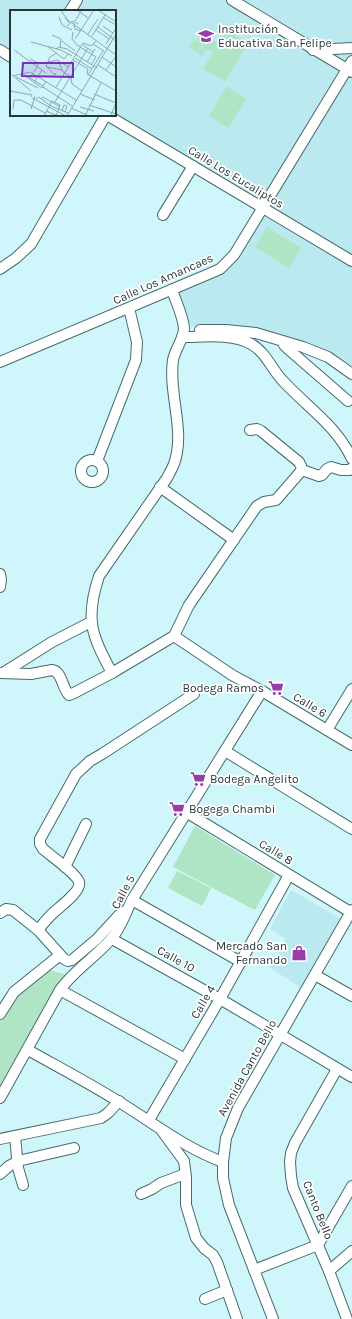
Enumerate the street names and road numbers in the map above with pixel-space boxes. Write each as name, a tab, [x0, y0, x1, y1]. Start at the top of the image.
street label: Calle Los Eucaliptos	[186, 143, 286, 211]
street label: Calle Los Amancaes	[111, 251, 215, 307]
street label: Calle 6	[291, 690, 329, 720]
street label: Calle 8	[257, 836, 295, 868]
street label: Calle 5	[108, 872, 138, 911]
street label: Calle 10	[155, 943, 197, 975]
street label: Calle 4	[188, 982, 218, 1021]
street label: Avenida Canto Bello	[215, 1017, 279, 1119]
street label: Canto Bello	[300, 1179, 336, 1241]

